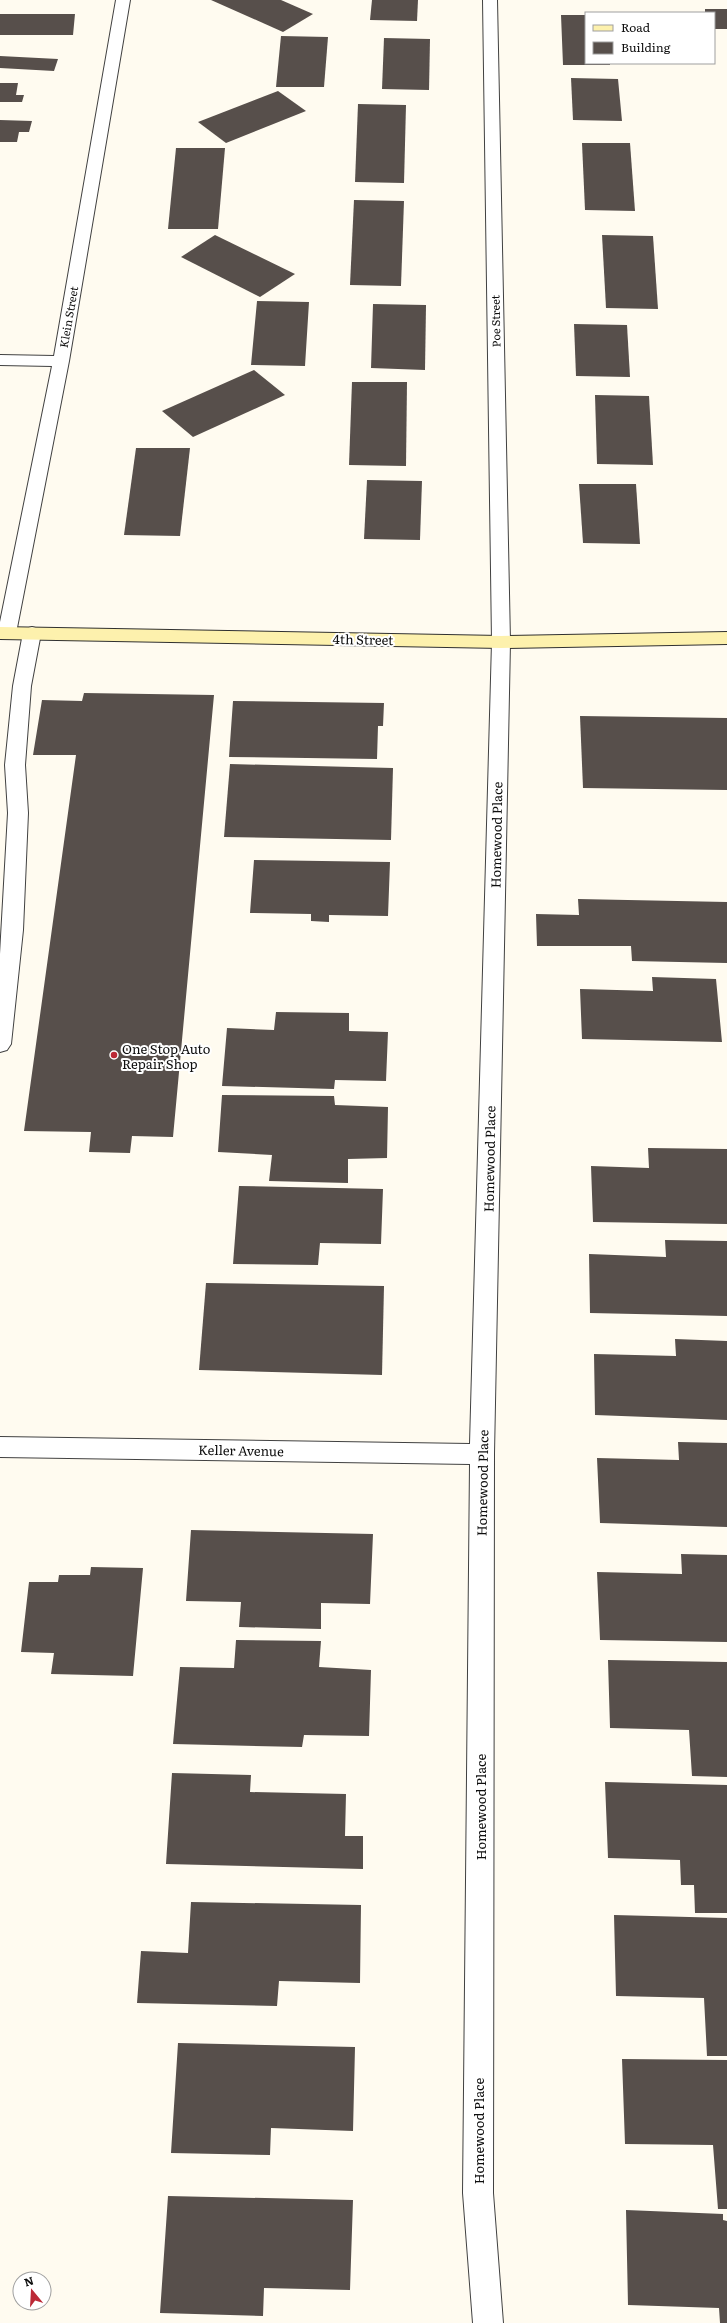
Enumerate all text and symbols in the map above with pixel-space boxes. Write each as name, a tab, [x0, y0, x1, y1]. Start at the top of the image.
legend	[585, 12, 715, 64]
text: Road	[621, 18, 651, 36]
text: Building	[621, 38, 671, 56]
street label: Klein Street	[55, 284, 81, 349]
street label: Poe Street	[487, 294, 503, 347]
street label: 4th Street	[332, 629, 394, 649]
street label: Homewood Place	[486, 781, 506, 888]
place label: One Stop Auto Repair Shop	[122, 1039, 211, 1073]
marker: One Stop Auto Repair Shop	[109, 1050, 119, 1060]
street label: Homewood Place	[479, 1105, 499, 1212]
street label: Homewood Place	[472, 1429, 492, 1536]
street label: Keller Avenue	[198, 1440, 284, 1460]
street label: Homewood Place	[471, 1754, 490, 1860]
street label: Homewood Place	[469, 2078, 488, 2184]
north arrow	[12, 2271, 52, 2311]
text: N	[22, 2272, 35, 2290]

